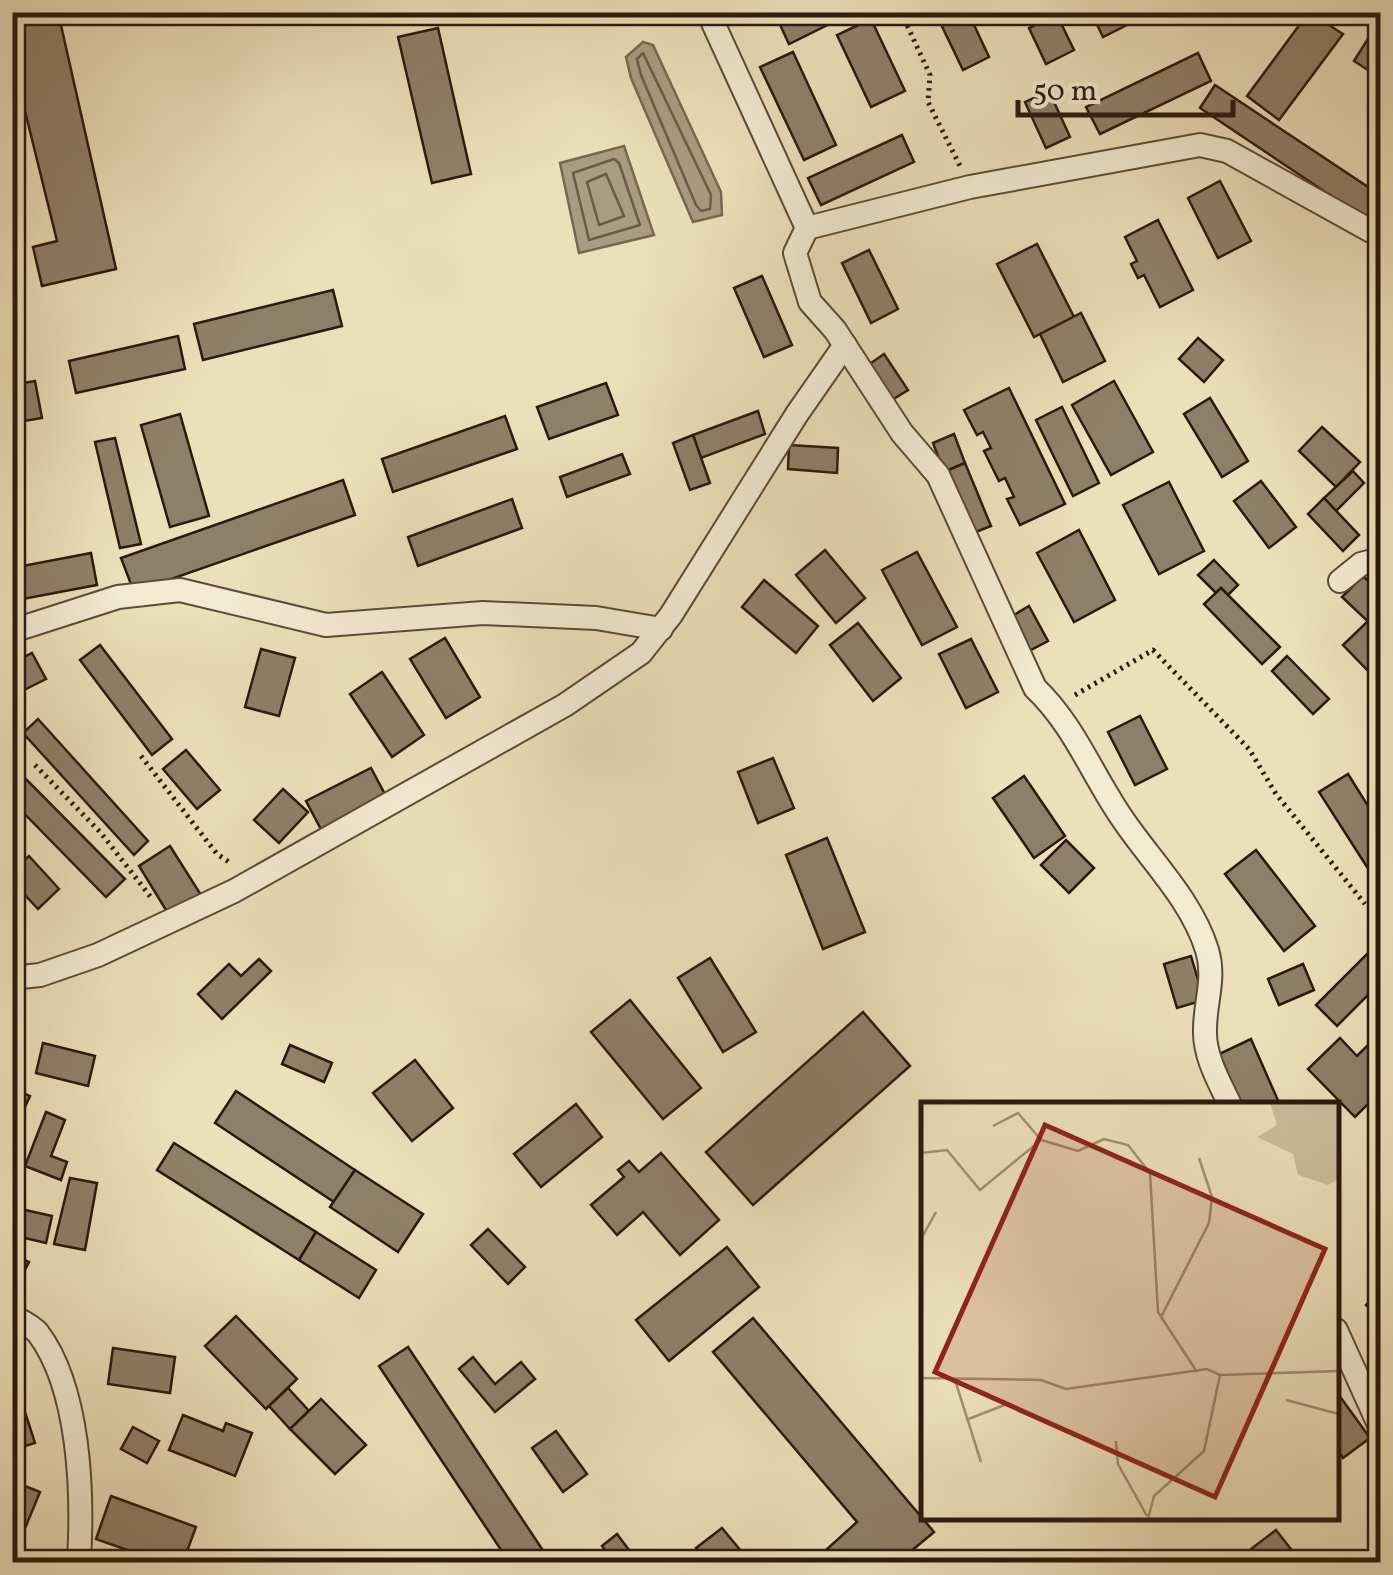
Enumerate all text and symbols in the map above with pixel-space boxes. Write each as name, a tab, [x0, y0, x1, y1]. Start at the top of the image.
scale bar	[1018, 55, 1233, 117]
text: 50 m	[1033, 71, 1097, 113]
inset map	[921, 1102, 1338, 1520]

